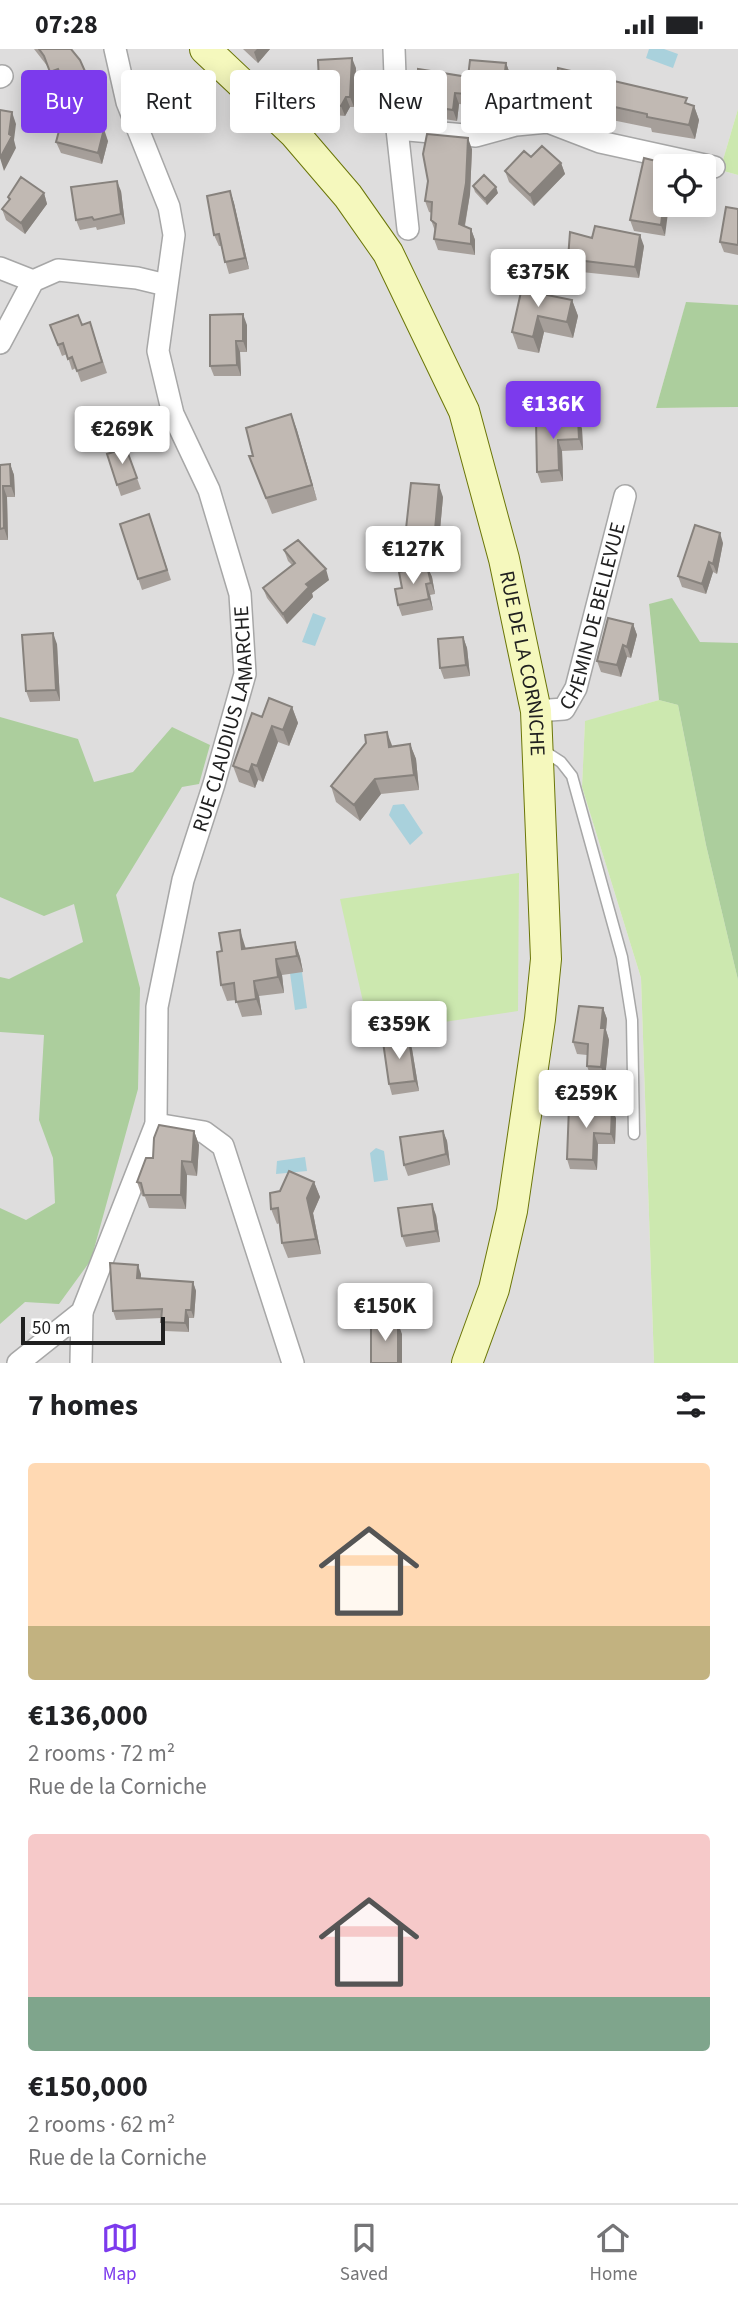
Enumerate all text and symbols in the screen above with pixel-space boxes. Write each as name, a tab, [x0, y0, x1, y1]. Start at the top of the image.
text: 07:28	[35, 6, 98, 43]
chip: Buy	[21, 70, 107, 133]
chip: Rent	[121, 70, 216, 133]
chip: Filters	[230, 70, 340, 133]
chip: New	[354, 70, 447, 133]
chip: Apartment	[461, 70, 616, 133]
map controls	[653, 154, 716, 217]
button: locate	[653, 154, 716, 217]
pin: €375K	[489, 250, 587, 309]
text: €375K	[507, 255, 569, 288]
pin: €136K	[504, 381, 602, 441]
text: €136K	[522, 387, 584, 420]
pin: €269K	[73, 407, 171, 466]
text: €269K	[91, 412, 153, 445]
street label: CHEMIN DE BELLEVUE	[551, 519, 633, 716]
pin: €127K	[364, 526, 462, 586]
text: €127K	[382, 532, 444, 565]
street label: RUE DE LA CORNICHE	[492, 568, 553, 757]
street label: RUE CLAUDIUS LAMARCHE	[185, 605, 260, 836]
pin: €359K	[350, 1002, 448, 1061]
text: €359K	[368, 1007, 430, 1040]
pin: €259K	[537, 1070, 635, 1130]
text: €259K	[555, 1076, 617, 1109]
pin: €150K	[336, 1283, 434, 1343]
text: €150K	[354, 1289, 416, 1322]
scale bar	[21, 1314, 164, 1346]
text: 50 m	[32, 1315, 70, 1342]
text: 7 homes	[28, 1384, 138, 1427]
icon: filters	[672, 1386, 710, 1424]
icon: home	[306, 1508, 432, 1634]
text: €136,000	[28, 1694, 148, 1737]
text: 2 rooms · 72 m²	[28, 1737, 175, 1770]
text: Rue de la Corniche	[28, 1770, 207, 1803]
icon: home	[306, 1879, 432, 2005]
text: €150,000	[28, 2065, 148, 2108]
text: 2 rooms · 62 m²	[28, 2108, 175, 2141]
text: Rue de la Corniche	[28, 2141, 207, 2174]
tab: Map	[101, 2219, 139, 2288]
tab: Saved	[340, 2219, 388, 2288]
tab: Home	[590, 2219, 637, 2288]

